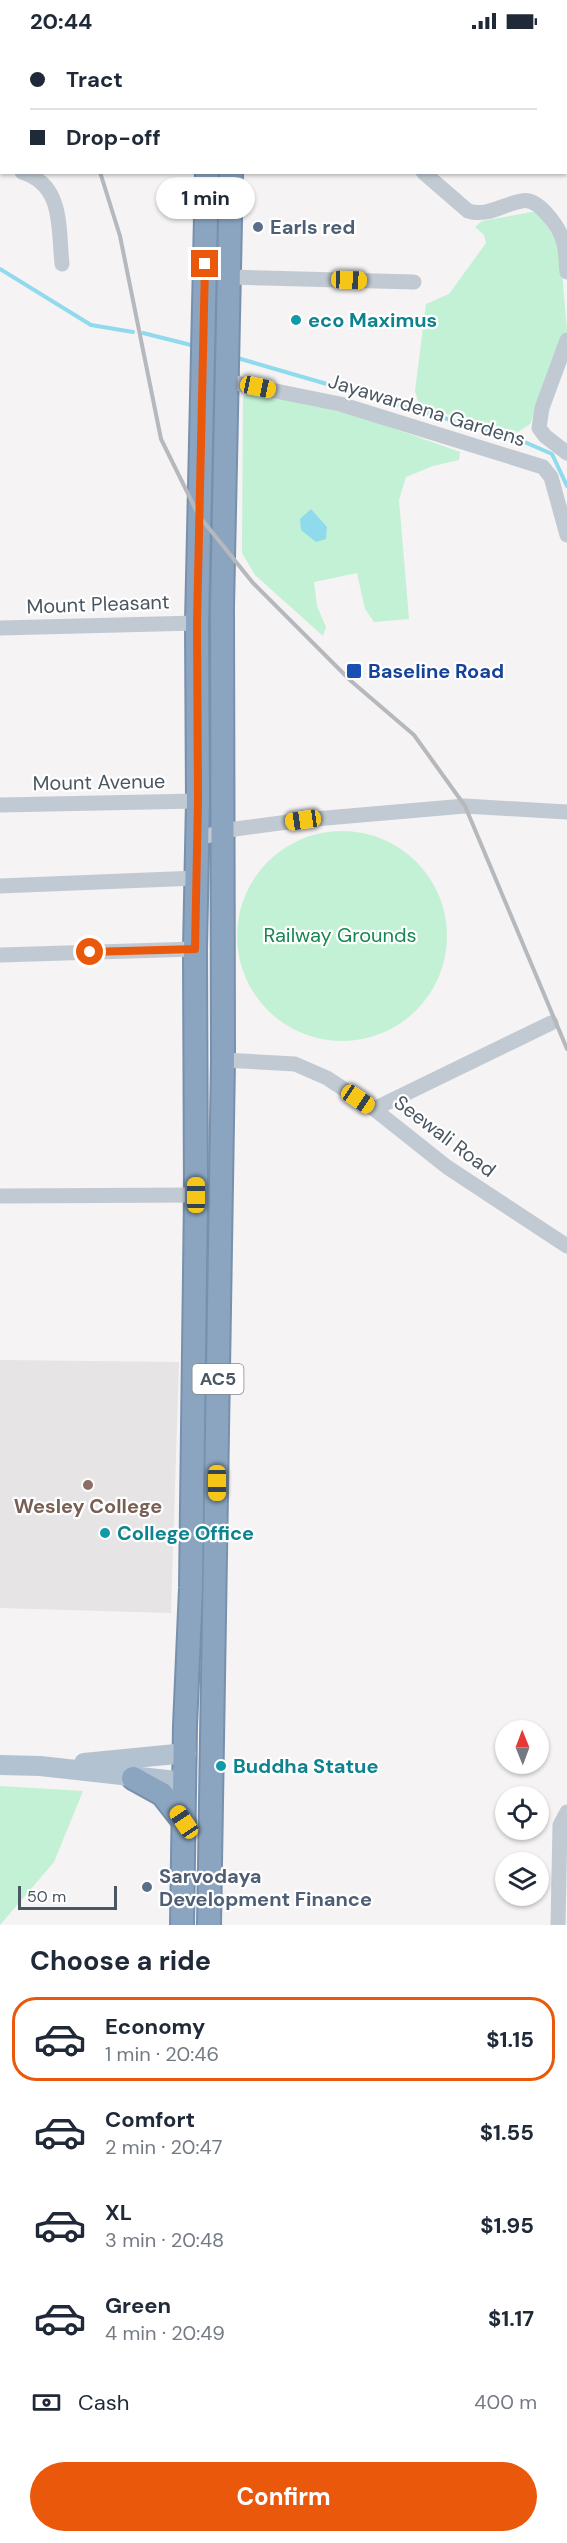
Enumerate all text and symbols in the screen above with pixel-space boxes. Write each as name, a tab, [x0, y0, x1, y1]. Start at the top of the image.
text: 20:44	[30, 7, 92, 36]
text: Tract	[66, 65, 123, 94]
text: Drop-off	[66, 123, 161, 152]
callout: 1 min	[156, 177, 254, 219]
text: 1 min	[181, 185, 230, 211]
place label: Earls red	[270, 214, 355, 240]
marker: Earls red	[251, 220, 265, 234]
route end	[191, 250, 218, 277]
car	[331, 270, 367, 290]
place label: eco Maximus	[308, 307, 437, 333]
marker: eco Maximus	[289, 313, 303, 327]
street label: Jayawardena Gardens	[325, 368, 529, 452]
car	[239, 374, 277, 400]
street label: Mount Pleasant	[26, 589, 170, 619]
place label: Baseline Road	[368, 658, 504, 684]
marker: Baseline Road	[345, 662, 363, 680]
street label: Mount Avenue	[32, 768, 166, 796]
car	[284, 809, 322, 831]
park label: Railway Grounds	[263, 922, 417, 948]
route start	[76, 938, 103, 965]
car	[338, 1081, 378, 1117]
street label: Seewali Road	[389, 1089, 501, 1183]
car	[187, 1177, 205, 1213]
road number: AC5	[192, 1364, 244, 1394]
car	[208, 1465, 226, 1501]
marker: Wesley College	[81, 1478, 95, 1492]
place label: Wesley College	[14, 1493, 162, 1519]
place label: College Office	[117, 1520, 254, 1546]
marker: College Office	[98, 1526, 112, 1540]
north arrow	[495, 1720, 549, 1774]
map controls	[495, 1720, 549, 1906]
place label: Buddha Statue	[233, 1753, 378, 1779]
marker: Buddha Statue	[214, 1759, 228, 1773]
button: locate	[495, 1786, 549, 1840]
car	[166, 1802, 202, 1842]
button: layers	[495, 1852, 549, 1906]
place label: Sarvodaya Development Finance	[159, 1863, 372, 1912]
marker: Sarvodaya Development Finance	[140, 1880, 154, 1894]
scale bar	[18, 1883, 117, 1910]
text: 50 m	[27, 1886, 66, 1907]
text: Choose a ride	[30, 1943, 211, 1978]
icon: car	[33, 2012, 87, 2066]
text: Economy	[105, 2012, 205, 2041]
text: $1.15	[486, 2025, 534, 2054]
text: 1 min · 20:46	[105, 2041, 219, 2067]
icon: car	[33, 2105, 87, 2159]
text: Comfort	[105, 2105, 195, 2134]
text: $1.55	[480, 2118, 534, 2147]
text: 2 min · 20:47	[105, 2134, 222, 2160]
icon: car	[33, 2198, 87, 2252]
text: XL	[105, 2198, 132, 2227]
text: $1.95	[480, 2211, 534, 2240]
text: 3 min · 20:48	[105, 2227, 224, 2253]
icon: car	[33, 2291, 87, 2345]
text: Green	[105, 2291, 171, 2320]
text: $1.17	[488, 2304, 534, 2333]
text: 4 min · 20:49	[105, 2320, 225, 2346]
icon: cash	[30, 2386, 63, 2419]
text: Cash	[78, 2388, 129, 2417]
text: 400 m	[474, 2389, 537, 2415]
button: Confirm	[30, 2462, 537, 2531]

